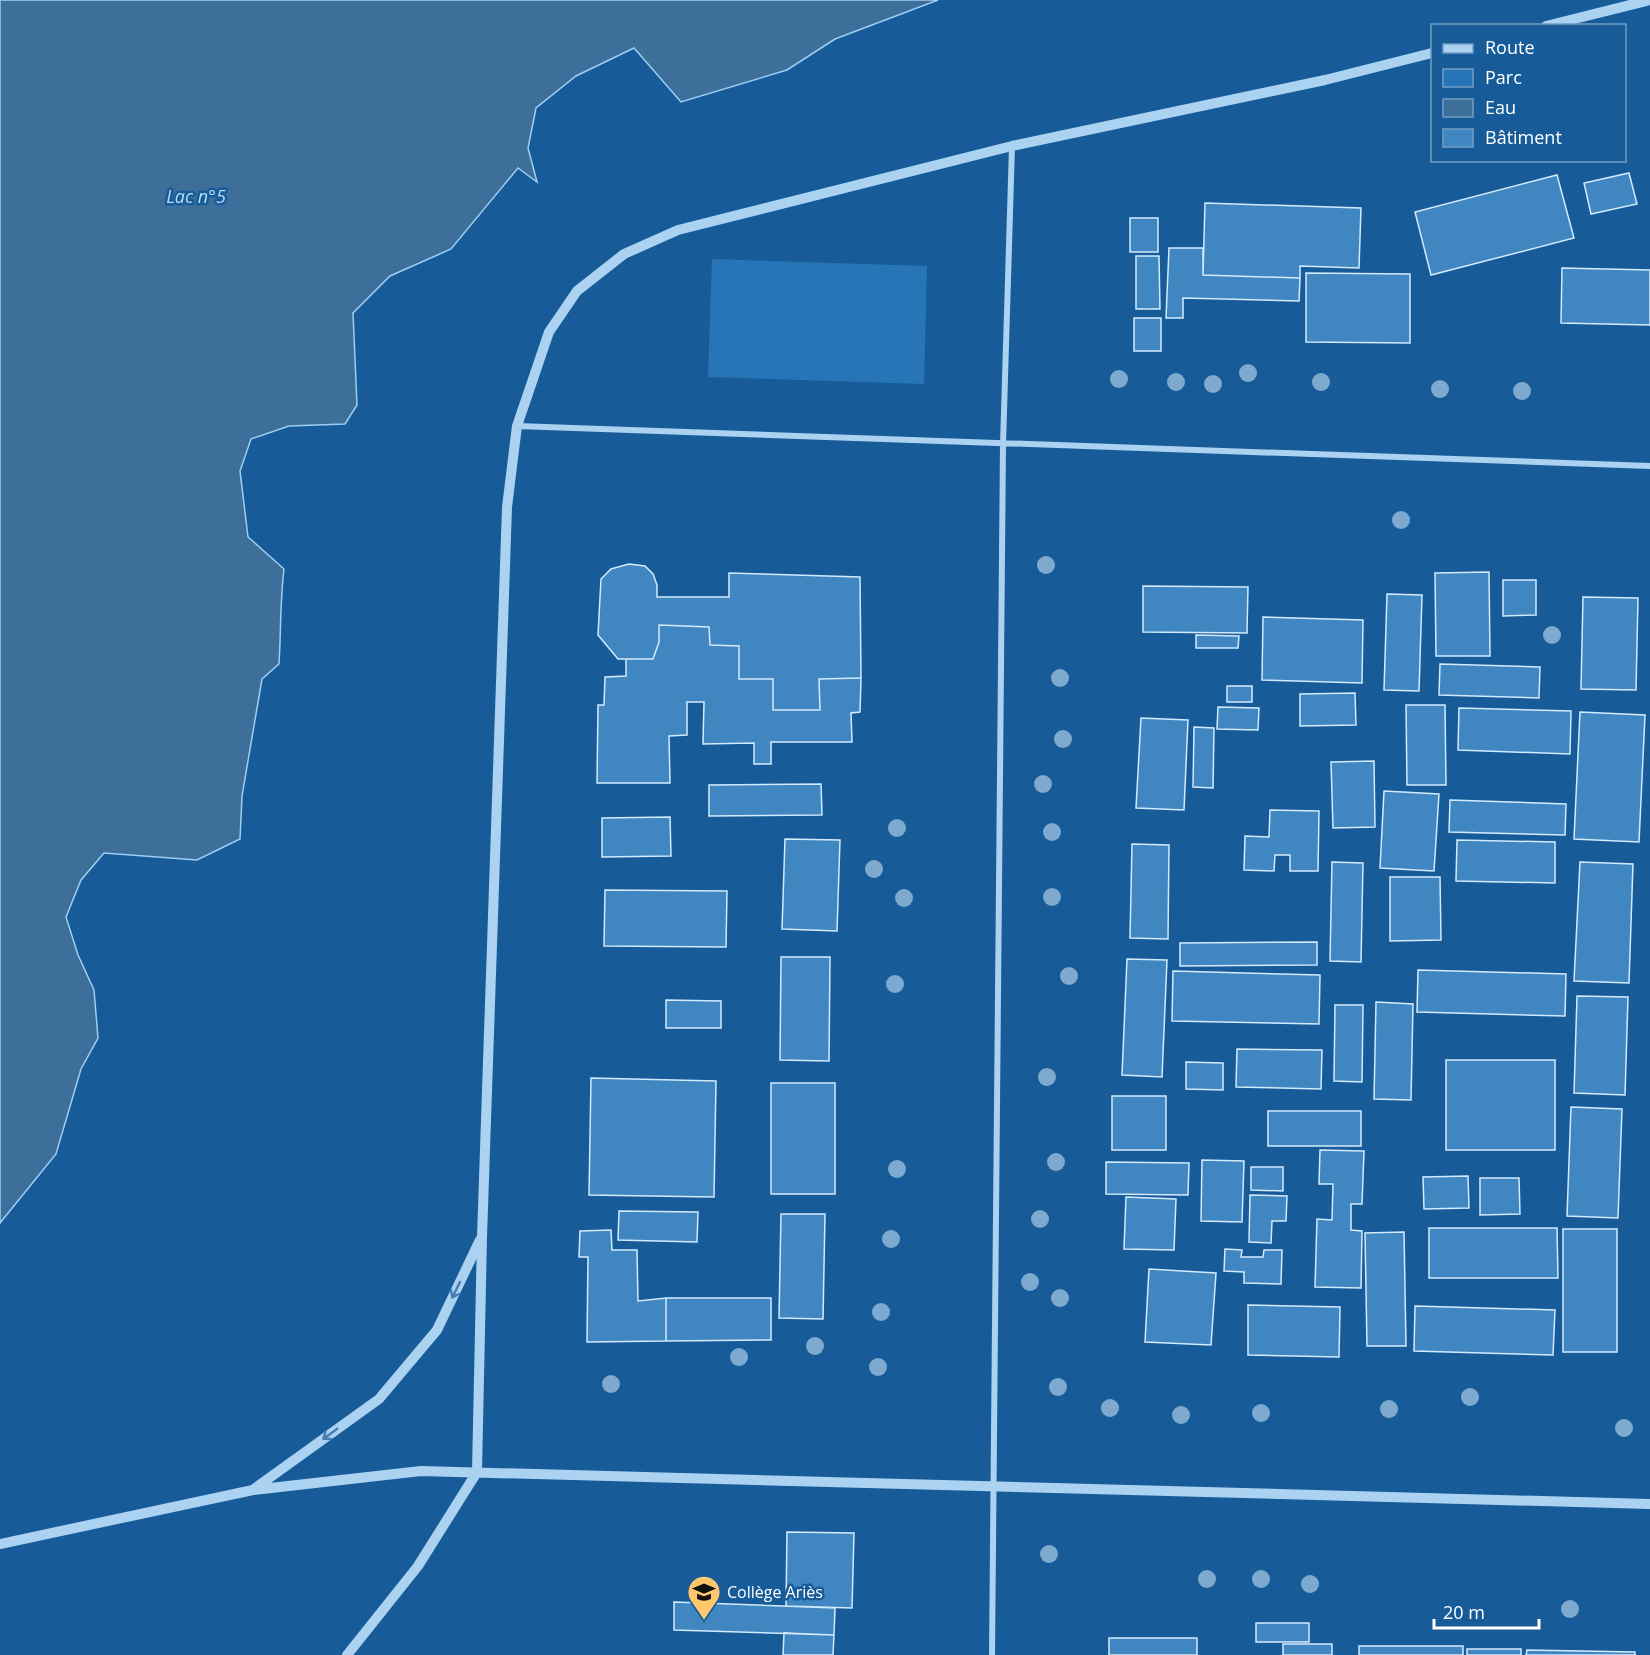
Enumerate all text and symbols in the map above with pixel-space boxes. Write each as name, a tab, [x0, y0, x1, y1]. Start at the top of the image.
legend	[1431, 24, 1626, 162]
text: Route	[1485, 35, 1535, 59]
text: Parc	[1485, 65, 1522, 89]
text: Eau	[1485, 95, 1516, 119]
text: Bâtiment	[1485, 125, 1562, 149]
water label: Lac n°5	[166, 184, 226, 208]
one-way arrow	[450, 1280, 462, 1298]
one-way arrow	[323, 1428, 339, 1440]
school or university icon: Collège Ariès	[686, 1574, 722, 1621]
place label: Collège Ariès	[727, 1581, 823, 1603]
scale bar	[1434, 1592, 1539, 1630]
text: 20 m	[1443, 1600, 1485, 1624]

